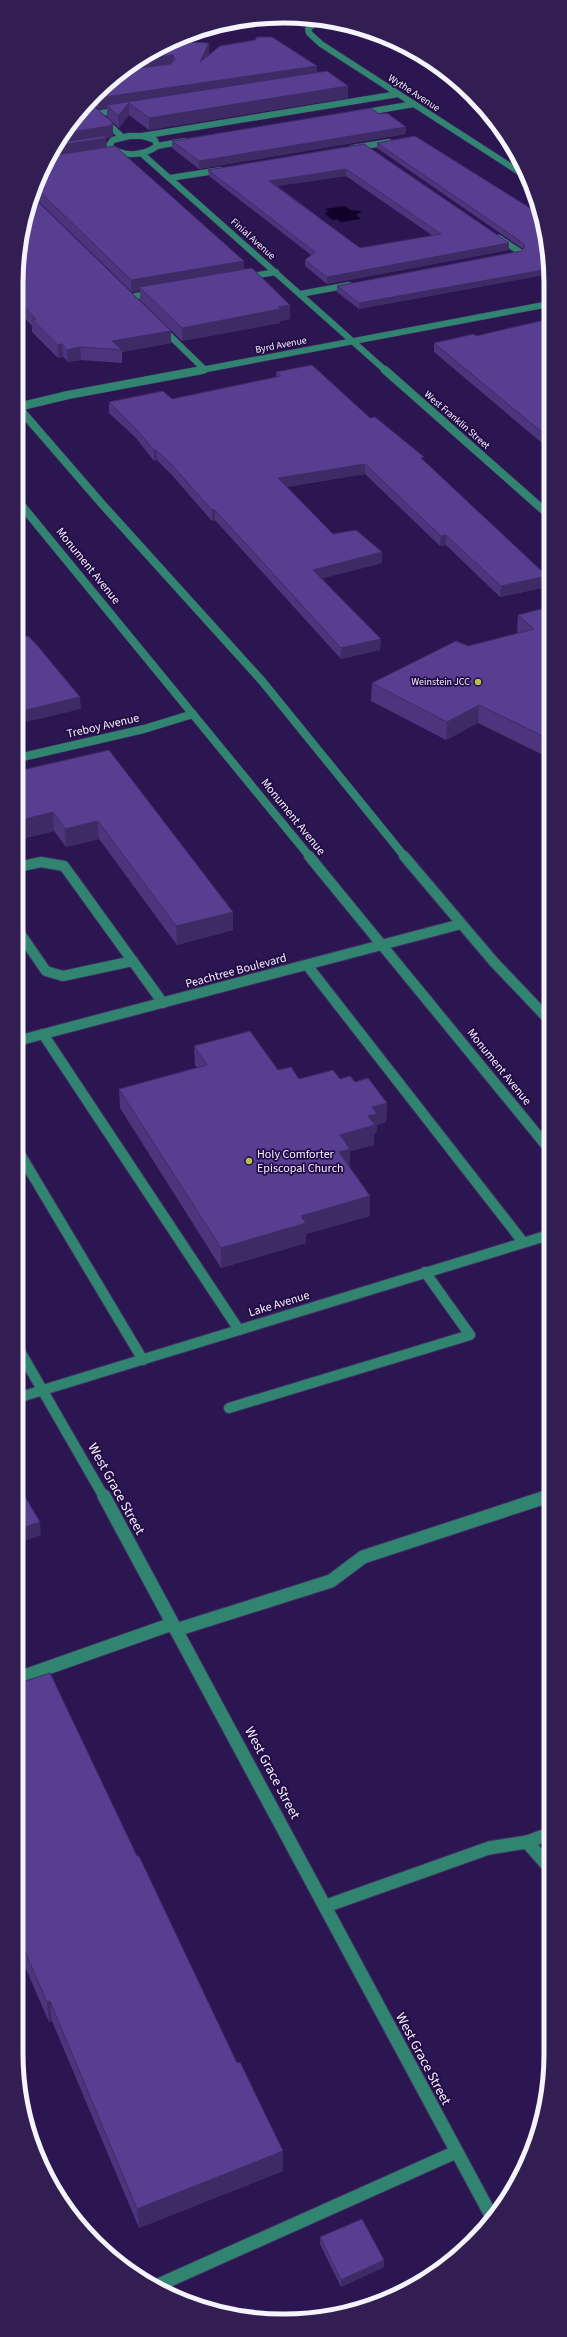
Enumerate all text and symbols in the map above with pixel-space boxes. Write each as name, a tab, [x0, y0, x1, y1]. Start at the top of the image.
street label: Wythe Avenue	[385, 71, 443, 115]
street label: Finial Avenue	[228, 215, 278, 263]
street label: Byrd Avenue	[254, 333, 308, 357]
street label: West Franklin Street	[421, 387, 493, 453]
street label: Monument Avenue	[52, 524, 124, 608]
place label: Weinstein JCC	[411, 675, 470, 689]
marker: Weinstein JCC	[473, 677, 483, 687]
street label: Treboy Avenue	[65, 709, 141, 743]
street label: Monument Avenue	[257, 775, 329, 859]
street label: Peachtree Boulevard	[184, 949, 288, 993]
street label: Monument Avenue	[463, 1025, 535, 1109]
place label: Holy Comforter Episcopal Church	[257, 1146, 344, 1177]
marker: Holy Comforter Episcopal Church	[244, 1156, 254, 1166]
street label: Lake Avenue	[246, 1287, 312, 1321]
street label: West Grace Street	[82, 1439, 150, 1539]
street label: West Grace Street	[239, 1723, 305, 1823]
street label: West Grace Street	[390, 2009, 456, 2109]

